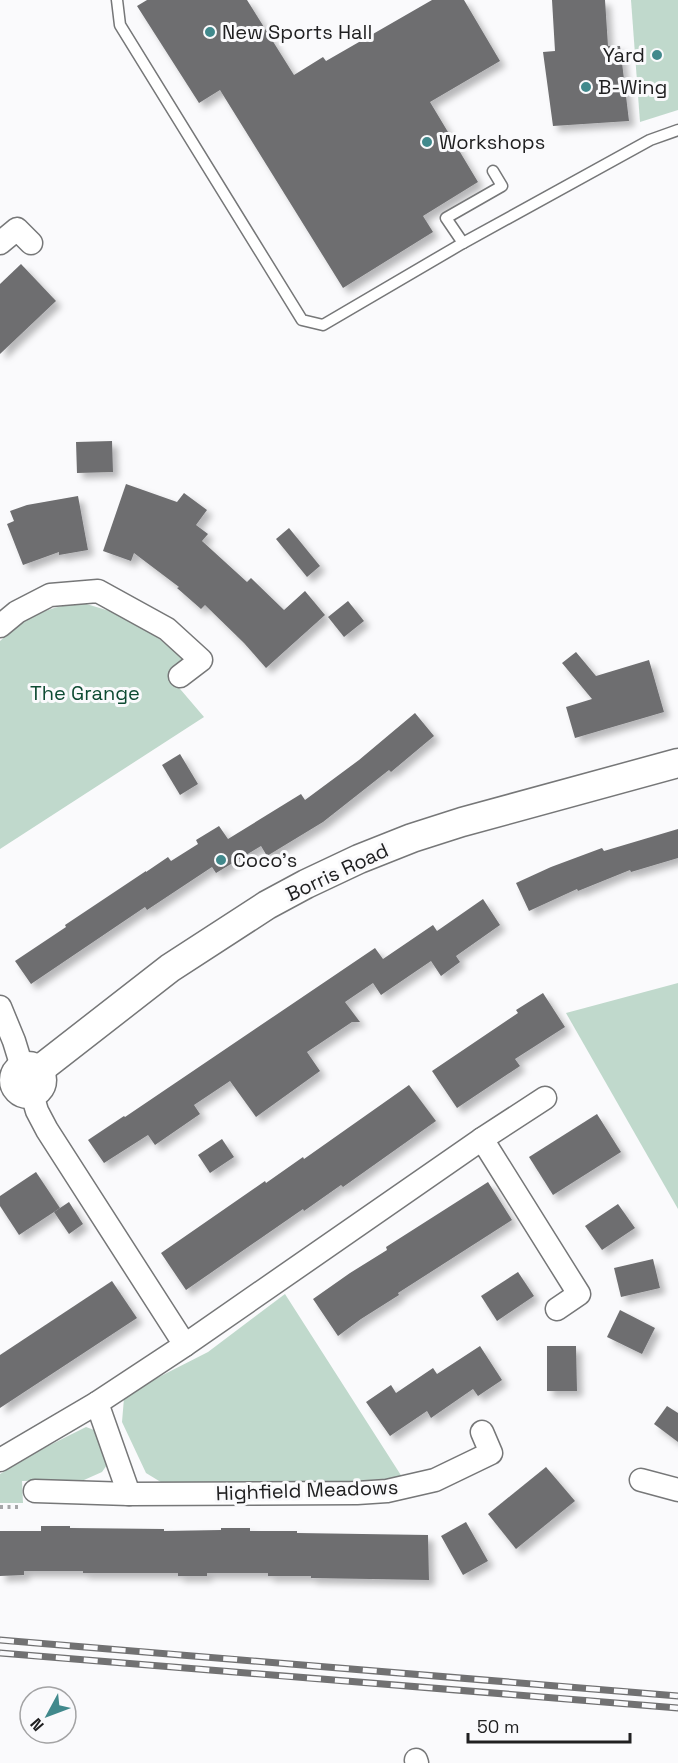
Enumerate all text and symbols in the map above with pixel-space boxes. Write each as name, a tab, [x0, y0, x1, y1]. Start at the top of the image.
place label: New Sports Hall	[222, 19, 372, 45]
marker: New Sports Hall	[203, 25, 217, 39]
place label: Yard	[603, 42, 645, 68]
marker: Yard	[650, 48, 664, 62]
place label: B-Wing	[598, 74, 667, 100]
marker: B-Wing	[579, 80, 593, 94]
place label: Workshops	[439, 129, 545, 155]
marker: Workshops	[420, 135, 434, 149]
park label: The Grange	[30, 680, 140, 706]
street label: Borris Road	[282, 837, 392, 907]
place label: Coco's	[233, 847, 297, 873]
marker: Coco's	[214, 853, 228, 867]
street label: Highfield Meadows	[215, 1474, 399, 1506]
north arrow	[18, 1685, 78, 1745]
scale bar	[468, 1706, 630, 1744]
text: N	[26, 1714, 49, 1735]
text: 50 m	[477, 1715, 519, 1738]

